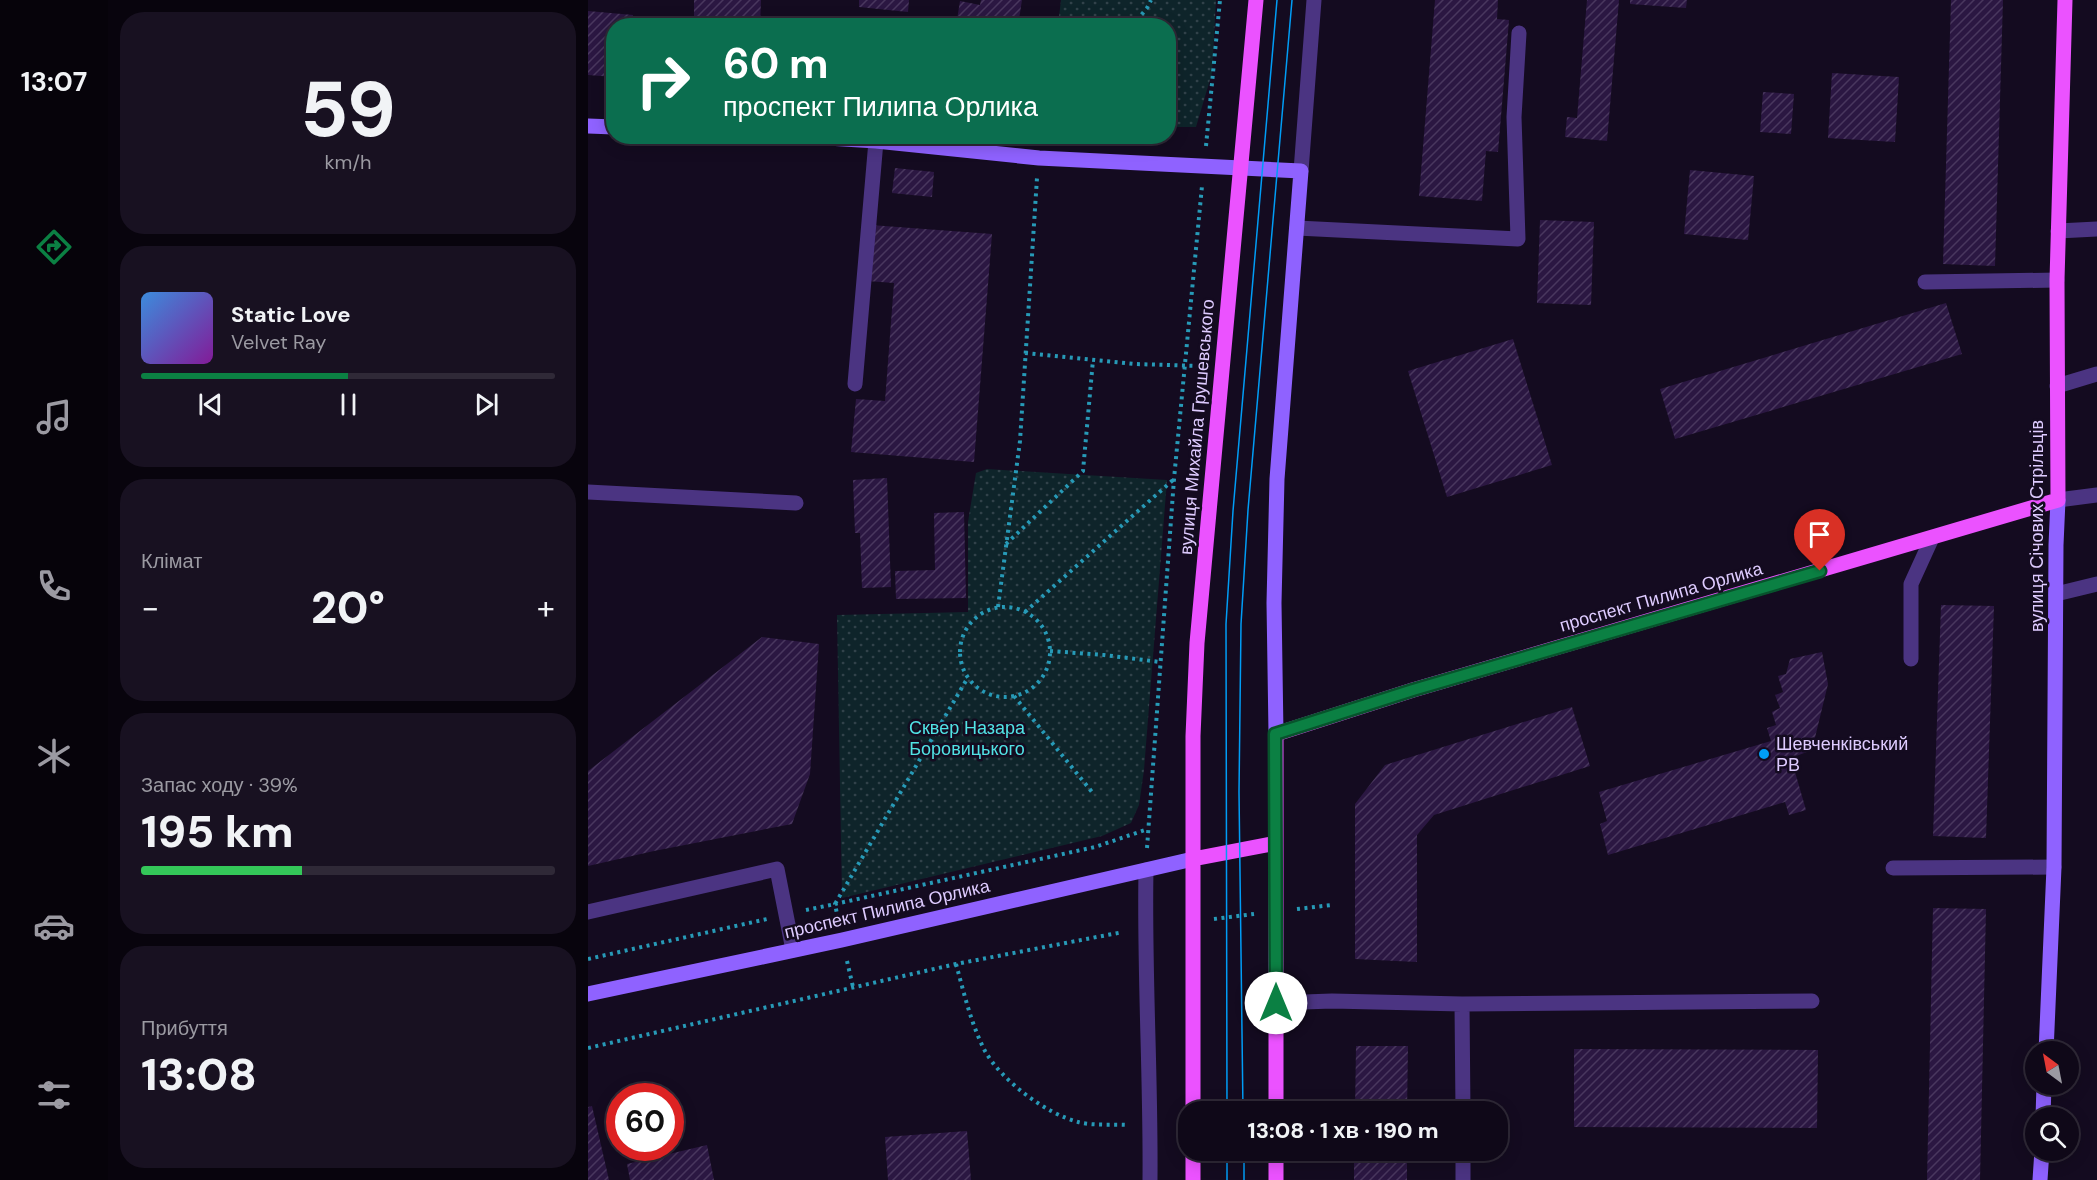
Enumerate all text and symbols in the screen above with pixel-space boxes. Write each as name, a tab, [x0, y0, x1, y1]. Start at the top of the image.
text: 60 m	[723, 36, 829, 91]
icon: right	[624, 42, 702, 120]
text: 59	[300, 59, 396, 160]
text: 13:07	[21, 64, 87, 99]
text: проспект Пилипа Орлика	[723, 89, 1038, 124]
text: km/h	[324, 149, 372, 175]
icon: directions	[33, 226, 75, 268]
street label: вулиця Михайла Грушевського	[1174, 298, 1220, 556]
text: Static Love	[231, 300, 351, 329]
text: Velvet Ray	[231, 329, 326, 355]
icon: previous	[194, 388, 227, 421]
icon: pause	[332, 388, 365, 421]
icon: next	[470, 388, 503, 421]
icon: music	[33, 396, 75, 438]
street label: вулиця Січових Стрільців	[2025, 420, 2049, 632]
pin	[1794, 509, 1845, 571]
icon: arrive	[1803, 518, 1836, 551]
text: Клімат	[141, 548, 202, 574]
street label: проспект Пилипа Орлика	[1557, 556, 1766, 637]
icon: phone	[33, 565, 75, 607]
text: 20°	[311, 578, 385, 637]
text: −	[141, 586, 159, 629]
text: +	[537, 586, 555, 629]
park label: Сквер Назара Боровицького	[909, 716, 1026, 761]
place label: Шевченківський РВ	[1776, 732, 1908, 777]
icon: climate	[33, 735, 75, 777]
marker: Шевченківський РВ	[1757, 747, 1771, 761]
text: Запас ходу · 39%	[141, 772, 298, 798]
text: 195 km	[141, 802, 294, 861]
street label: проспект Пилипа Орлика	[782, 873, 993, 944]
icon: car	[33, 905, 75, 947]
position arrow	[1244, 971, 1308, 1035]
text: Прибуття	[141, 1015, 228, 1041]
north arrow	[2025, 1041, 2079, 1095]
map controls	[2025, 1041, 2079, 1161]
text: 13:08	[141, 1045, 257, 1104]
icon: filters	[33, 1074, 75, 1116]
speed limit sign: 60	[606, 1083, 684, 1161]
button: search	[2025, 1107, 2079, 1161]
text: 13:08 · 1 хв · 190 m	[1248, 1116, 1438, 1145]

